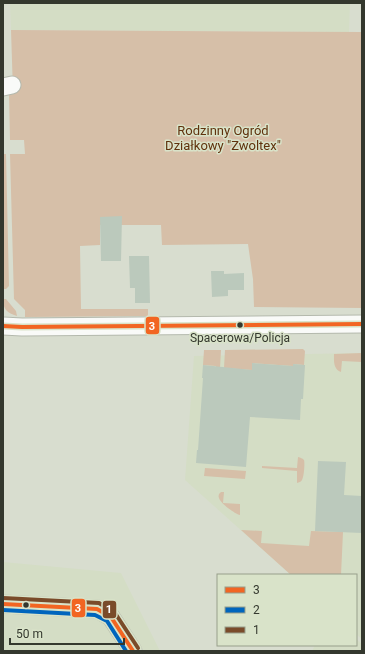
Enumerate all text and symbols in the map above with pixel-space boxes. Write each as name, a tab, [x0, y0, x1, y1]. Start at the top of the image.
park label: Rodzinny Ogród Działkowy "Zwoltex"	[165, 123, 281, 153]
line badge: 3	[145, 316, 160, 335]
text: 3	[149, 320, 155, 333]
marker: Spacerowa/Policja	[235, 320, 245, 330]
place label: Spacerowa/Policja	[190, 331, 290, 345]
legend	[217, 574, 357, 646]
text: 3	[253, 583, 260, 597]
line badge: 3	[71, 598, 86, 618]
unlabelled marker	[21, 600, 31, 610]
line badge: 1	[102, 600, 117, 619]
text: 3	[75, 602, 81, 615]
text: 1	[106, 603, 112, 616]
text: 2	[253, 603, 260, 617]
scale bar	[10, 620, 124, 646]
text: 1	[253, 623, 260, 637]
text: 50 m	[16, 627, 43, 641]

